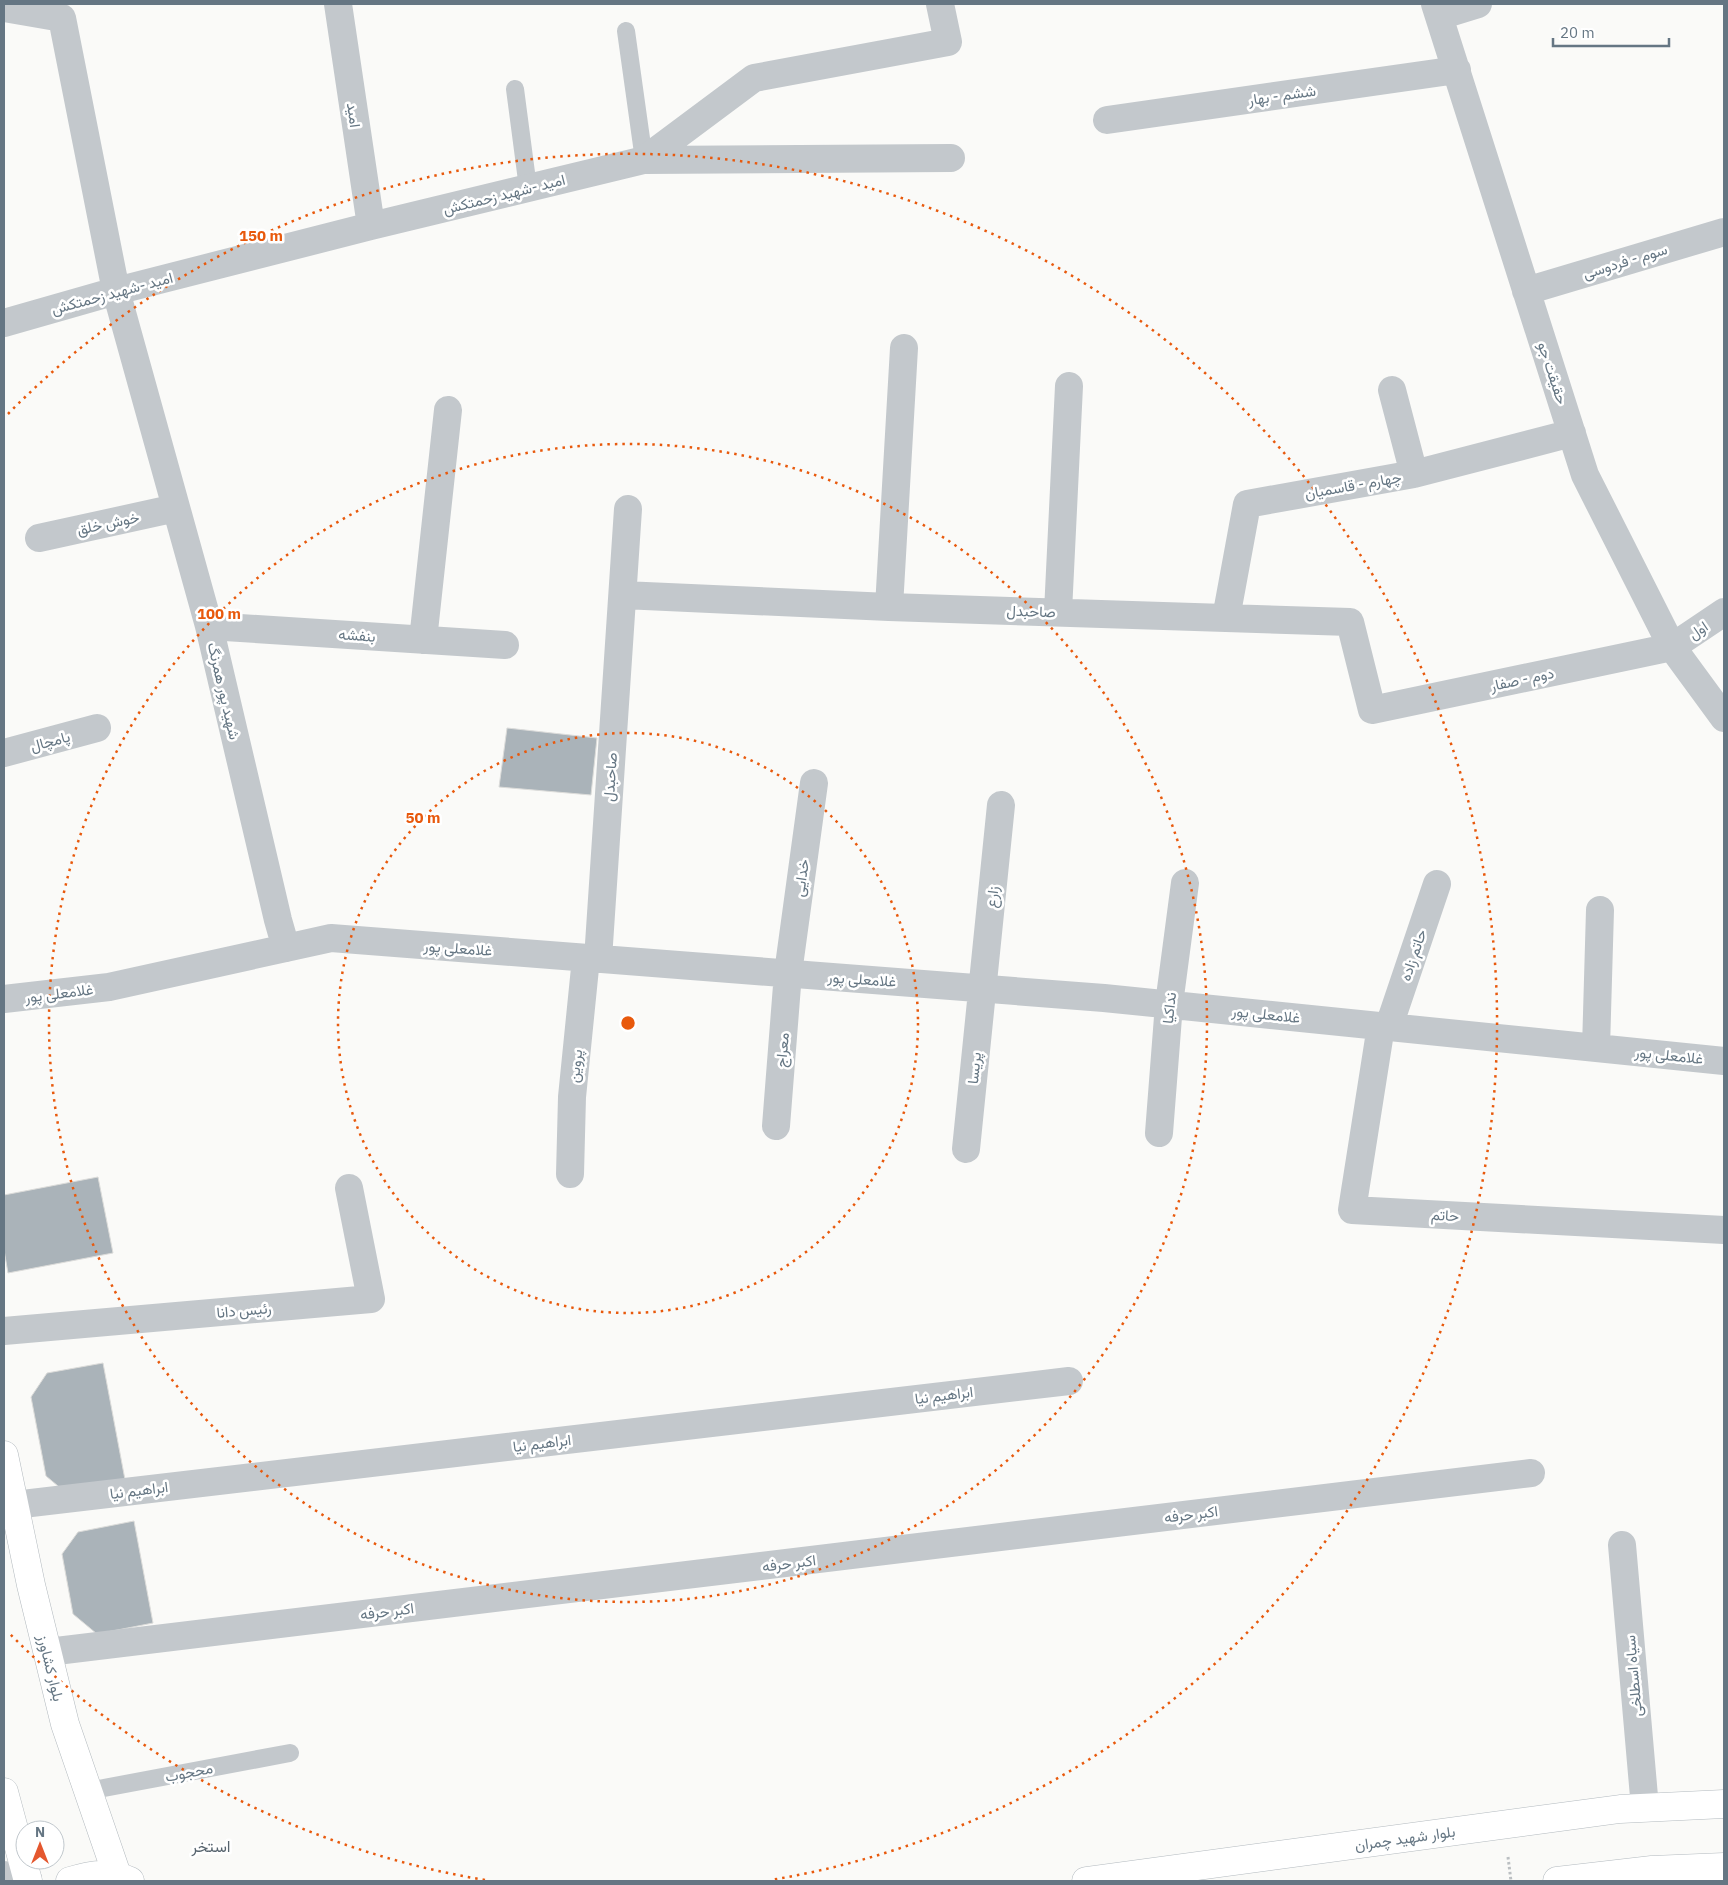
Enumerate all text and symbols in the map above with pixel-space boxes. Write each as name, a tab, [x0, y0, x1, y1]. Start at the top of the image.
scale bar	[1553, 15, 1669, 47]
text: 20 m	[1560, 23, 1595, 42]
street label: ششم - بهار	[1246, 81, 1317, 110]
street label: امید	[343, 101, 365, 129]
street label: امید -شهید زحمتکش	[441, 170, 567, 219]
text: 150 m	[239, 226, 283, 245]
street label: سوم - فردوسی	[1580, 239, 1670, 284]
street label: امید -شهید زحمتکش	[49, 268, 175, 319]
street label: حقیقت جو	[1534, 339, 1572, 407]
street label: چهارم - قاسمیان	[1303, 467, 1403, 504]
street label: خوش خلق	[75, 507, 141, 540]
street label: صاحبدل	[1006, 601, 1056, 621]
text: 100 m	[197, 604, 241, 623]
street label: اول	[1685, 617, 1711, 643]
street label: بنفشه	[338, 624, 376, 646]
street label: شهید پور همرنگ	[203, 640, 244, 742]
street label: دوم - صفار	[1487, 663, 1556, 696]
street label: پامچال	[28, 727, 72, 756]
street label: صاحبدل	[599, 752, 621, 802]
text: 50 m	[406, 808, 440, 827]
street label: خدایی	[789, 858, 814, 898]
street label: زارع	[981, 885, 1005, 909]
street label: حاتم زاده	[1395, 927, 1432, 984]
street label: غلامعلی پور	[422, 936, 493, 961]
street label: غلامعلی پور	[826, 967, 897, 992]
street label: غلامعلی پور	[23, 979, 95, 1008]
street label: نداکیا	[1158, 991, 1180, 1025]
street label: غلامعلی پور	[1230, 1001, 1301, 1028]
centre of rings	[619, 1014, 637, 1032]
street label: معراج	[771, 1032, 795, 1068]
street label: غلامعلی پور	[1633, 1042, 1704, 1069]
street label: پروین	[564, 1048, 587, 1084]
street label: پریسا	[963, 1051, 986, 1085]
street label: حاتم	[1430, 1205, 1460, 1226]
street label: رئیس دانا	[216, 1298, 272, 1323]
street label: ابراهیم نیا	[914, 1382, 974, 1409]
street label: ابراهیم نیا	[512, 1430, 572, 1457]
street label: ابراهیم نیا	[109, 1477, 169, 1504]
street label: اکبر حرفه	[1163, 1501, 1219, 1527]
street label: اکبر حرفه	[761, 1550, 817, 1576]
street label: اکبر حرفه	[359, 1598, 415, 1624]
street label: بلوار کشاورز	[33, 1632, 68, 1703]
street label: سیاه اسطلخی	[1620, 1634, 1647, 1718]
street label: محجوب	[164, 1758, 214, 1786]
north arrow	[15, 1820, 65, 1870]
street label: بلوار شهید چمران	[1354, 1822, 1457, 1855]
text: N	[35, 1823, 45, 1841]
district label: استخر	[190, 1836, 231, 1857]

